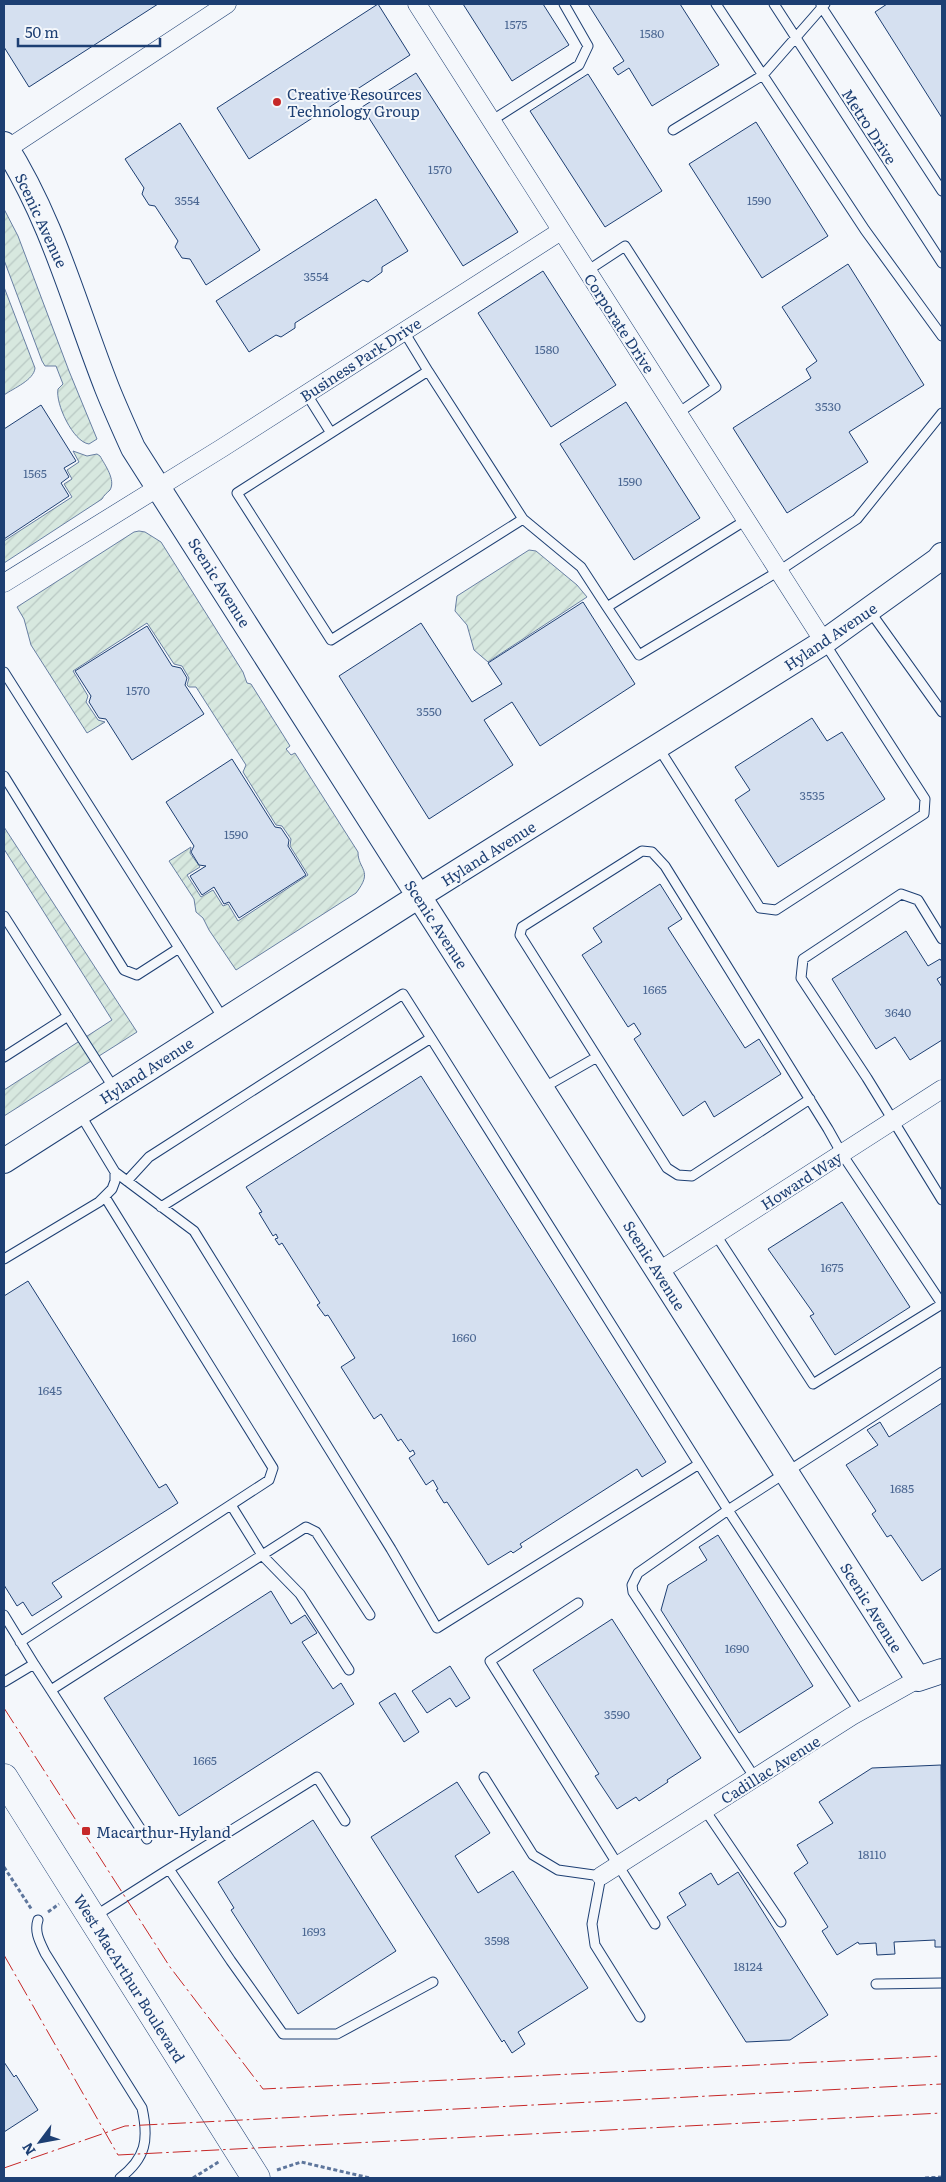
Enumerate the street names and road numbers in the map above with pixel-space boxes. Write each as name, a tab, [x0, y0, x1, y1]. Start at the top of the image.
street label: Metro Drive	[837, 84, 903, 169]
street label: Scenic Avenue	[10, 169, 74, 271]
street label: Corporate Drive	[579, 268, 661, 378]
street label: Business Park Drive	[295, 311, 425, 407]
street label: Scenic Avenue	[183, 533, 257, 632]
street label: Hyland Avenue	[779, 596, 881, 676]
street label: Hyland Avenue	[436, 815, 540, 891]
street label: Scenic Avenue	[400, 875, 475, 973]
street label: Hyland Avenue	[95, 1031, 198, 1109]
street label: Howard Way	[756, 1145, 847, 1215]
street label: Scenic Avenue	[618, 1216, 692, 1315]
street label: Scenic Avenue	[835, 1558, 909, 1657]
street label: Cadillac Avenue	[716, 1729, 824, 1809]
street label: West MacArthur Boulevard	[69, 1889, 191, 2067]

